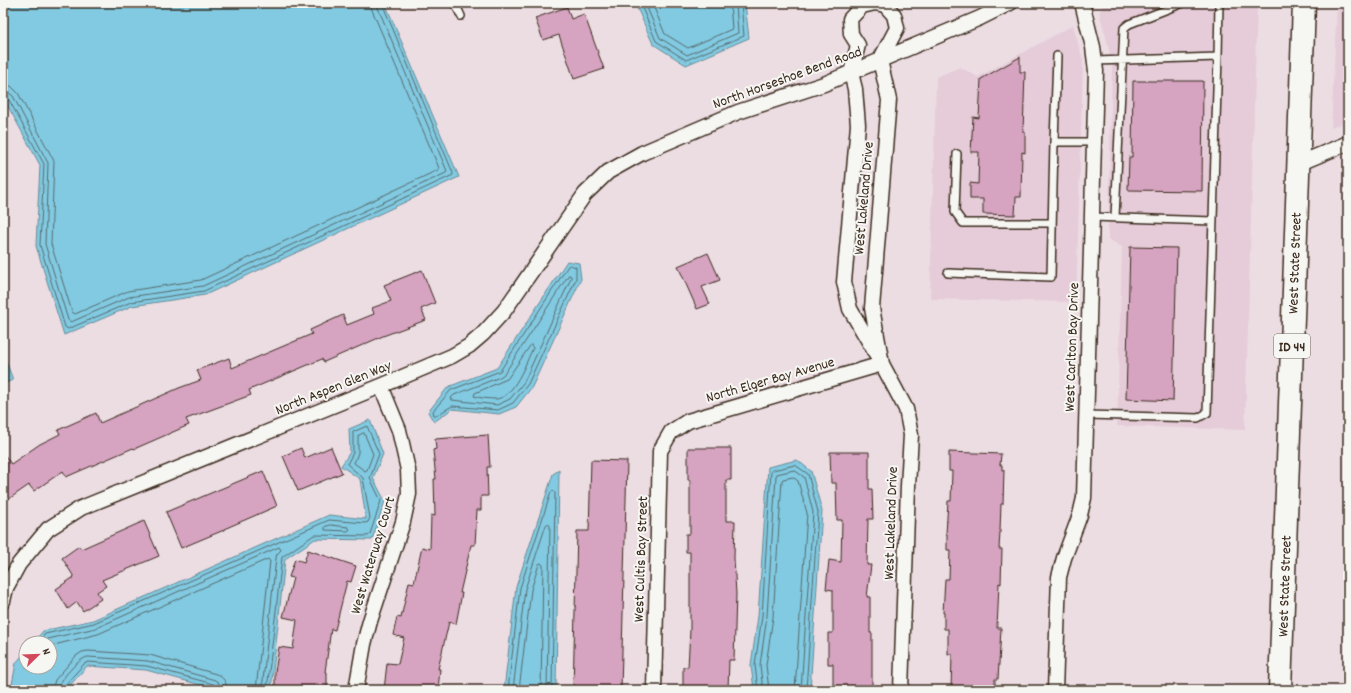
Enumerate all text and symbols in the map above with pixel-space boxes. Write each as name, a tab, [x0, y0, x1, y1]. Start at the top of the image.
street label: North Horseshoe Bend Road	[710, 42, 865, 116]
street label: West Lakeland Drive	[849, 140, 881, 256]
street label: West State Street	[1283, 211, 1309, 314]
street label: West Carlton Bay Drive	[1060, 282, 1086, 412]
road number: ID 44	[1274, 334, 1310, 358]
street label: North Elger Bay Avenue	[704, 352, 838, 410]
street label: North Aspen Glen Way	[272, 355, 396, 422]
street label: West Lakeland Drive	[879, 466, 905, 580]
street label: West Waterway Court	[346, 494, 402, 617]
street label: West Cultis Bay Street	[629, 495, 655, 622]
street label: West State Street	[1273, 534, 1299, 637]
north arrow	[18, 635, 58, 675]
text: N	[37, 646, 54, 658]

